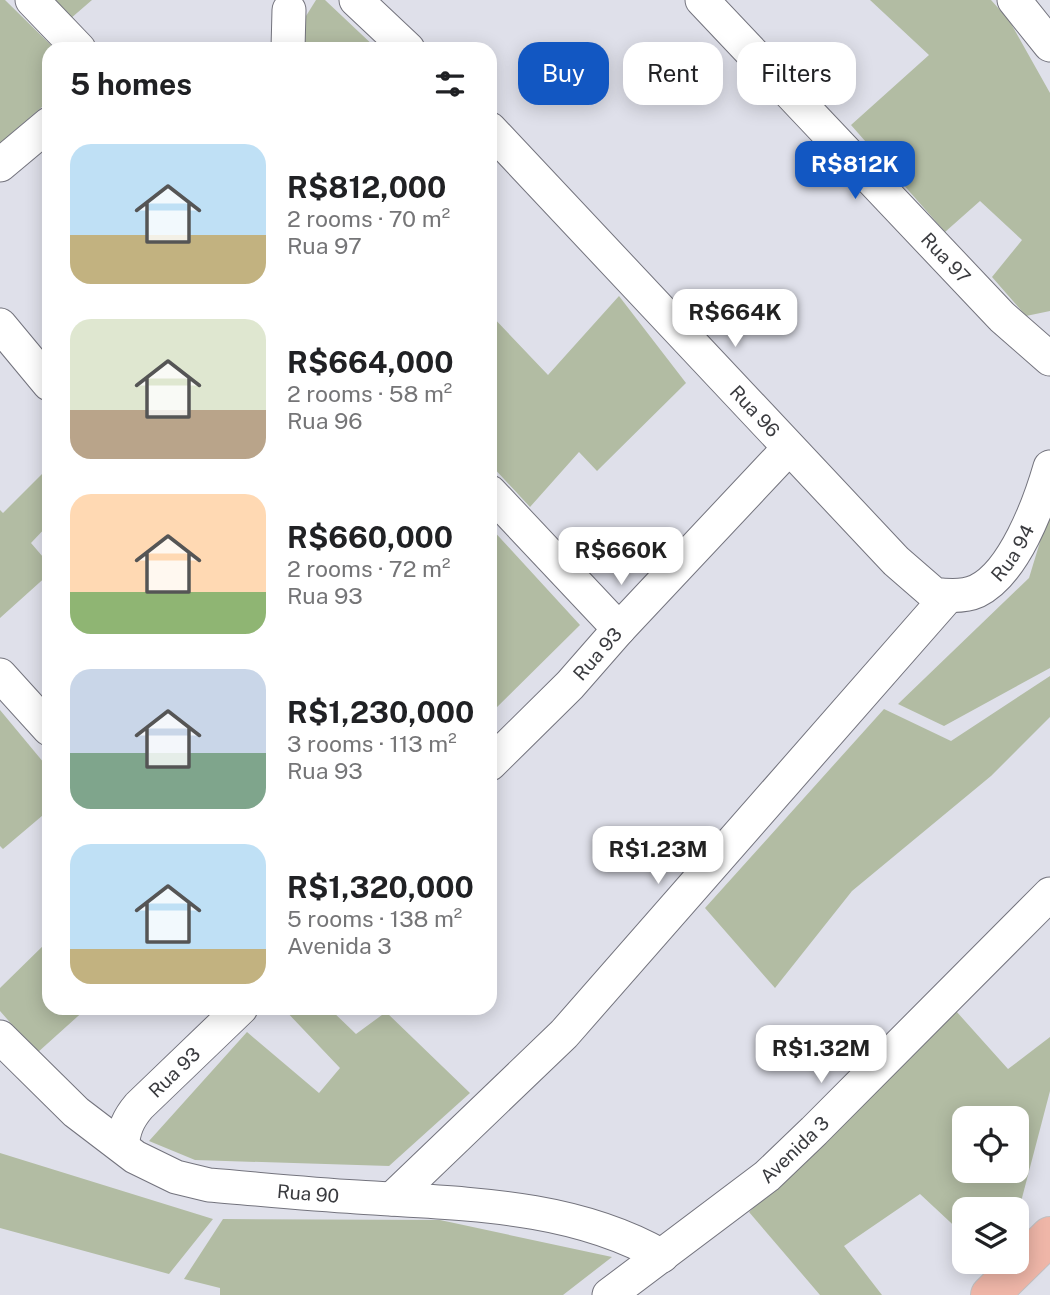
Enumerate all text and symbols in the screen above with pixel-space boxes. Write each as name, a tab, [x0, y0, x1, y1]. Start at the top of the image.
chip: Buy	[518, 42, 609, 105]
chip: Rent	[623, 42, 723, 105]
chip: Filters	[737, 42, 856, 105]
icon: filters	[431, 65, 469, 103]
text: 5 homes	[70, 66, 192, 102]
pin: R$812K	[798, 142, 912, 201]
text: R$812K	[811, 150, 899, 177]
text: R$812,000	[287, 169, 446, 205]
icon: home	[126, 172, 210, 256]
text: 2 rooms · 70 m²	[287, 205, 450, 232]
street label: Rua 97	[917, 228, 975, 288]
text: Rua 97	[287, 232, 362, 259]
pin: R$664K	[678, 290, 792, 349]
text: R$664K	[688, 298, 782, 325]
text: R$664,000	[287, 344, 454, 380]
icon: home	[126, 347, 210, 431]
text: 2 rooms · 58 m²	[287, 380, 452, 407]
street label: Rua 96	[726, 381, 784, 441]
text: Rua 96	[287, 407, 363, 434]
text: R$660,000	[287, 519, 453, 555]
street label: Rua 94	[986, 521, 1038, 586]
icon: home	[126, 522, 210, 606]
pin: R$660K	[564, 528, 678, 587]
text: R$660K	[574, 536, 668, 563]
text: 2 rooms · 72 m²	[287, 555, 450, 582]
text: Rua 93	[287, 582, 363, 609]
street label: Rua 93	[568, 623, 626, 685]
text: R$1,230,000	[287, 694, 474, 730]
icon: home	[126, 697, 210, 781]
text: 3 rooms · 113 m²	[287, 730, 457, 757]
text: Rua 93	[287, 757, 363, 784]
pin: R$1.23M	[593, 826, 723, 886]
text: R$1.23M	[608, 835, 708, 862]
text: R$1,320,000	[287, 869, 474, 905]
icon: home	[126, 872, 210, 956]
text: 5 rooms · 138 m²	[287, 905, 462, 932]
text: Avenida 3	[287, 932, 392, 959]
pin: R$1.32M	[756, 1026, 886, 1085]
text: R$1.32M	[772, 1034, 870, 1061]
street label: Rua 93	[144, 1043, 204, 1102]
map controls	[952, 1106, 1029, 1274]
button: locate	[952, 1106, 1029, 1183]
street label: Avenida 3	[756, 1112, 833, 1187]
street label: Rua 90	[276, 1180, 340, 1207]
button: layers	[952, 1197, 1029, 1274]

